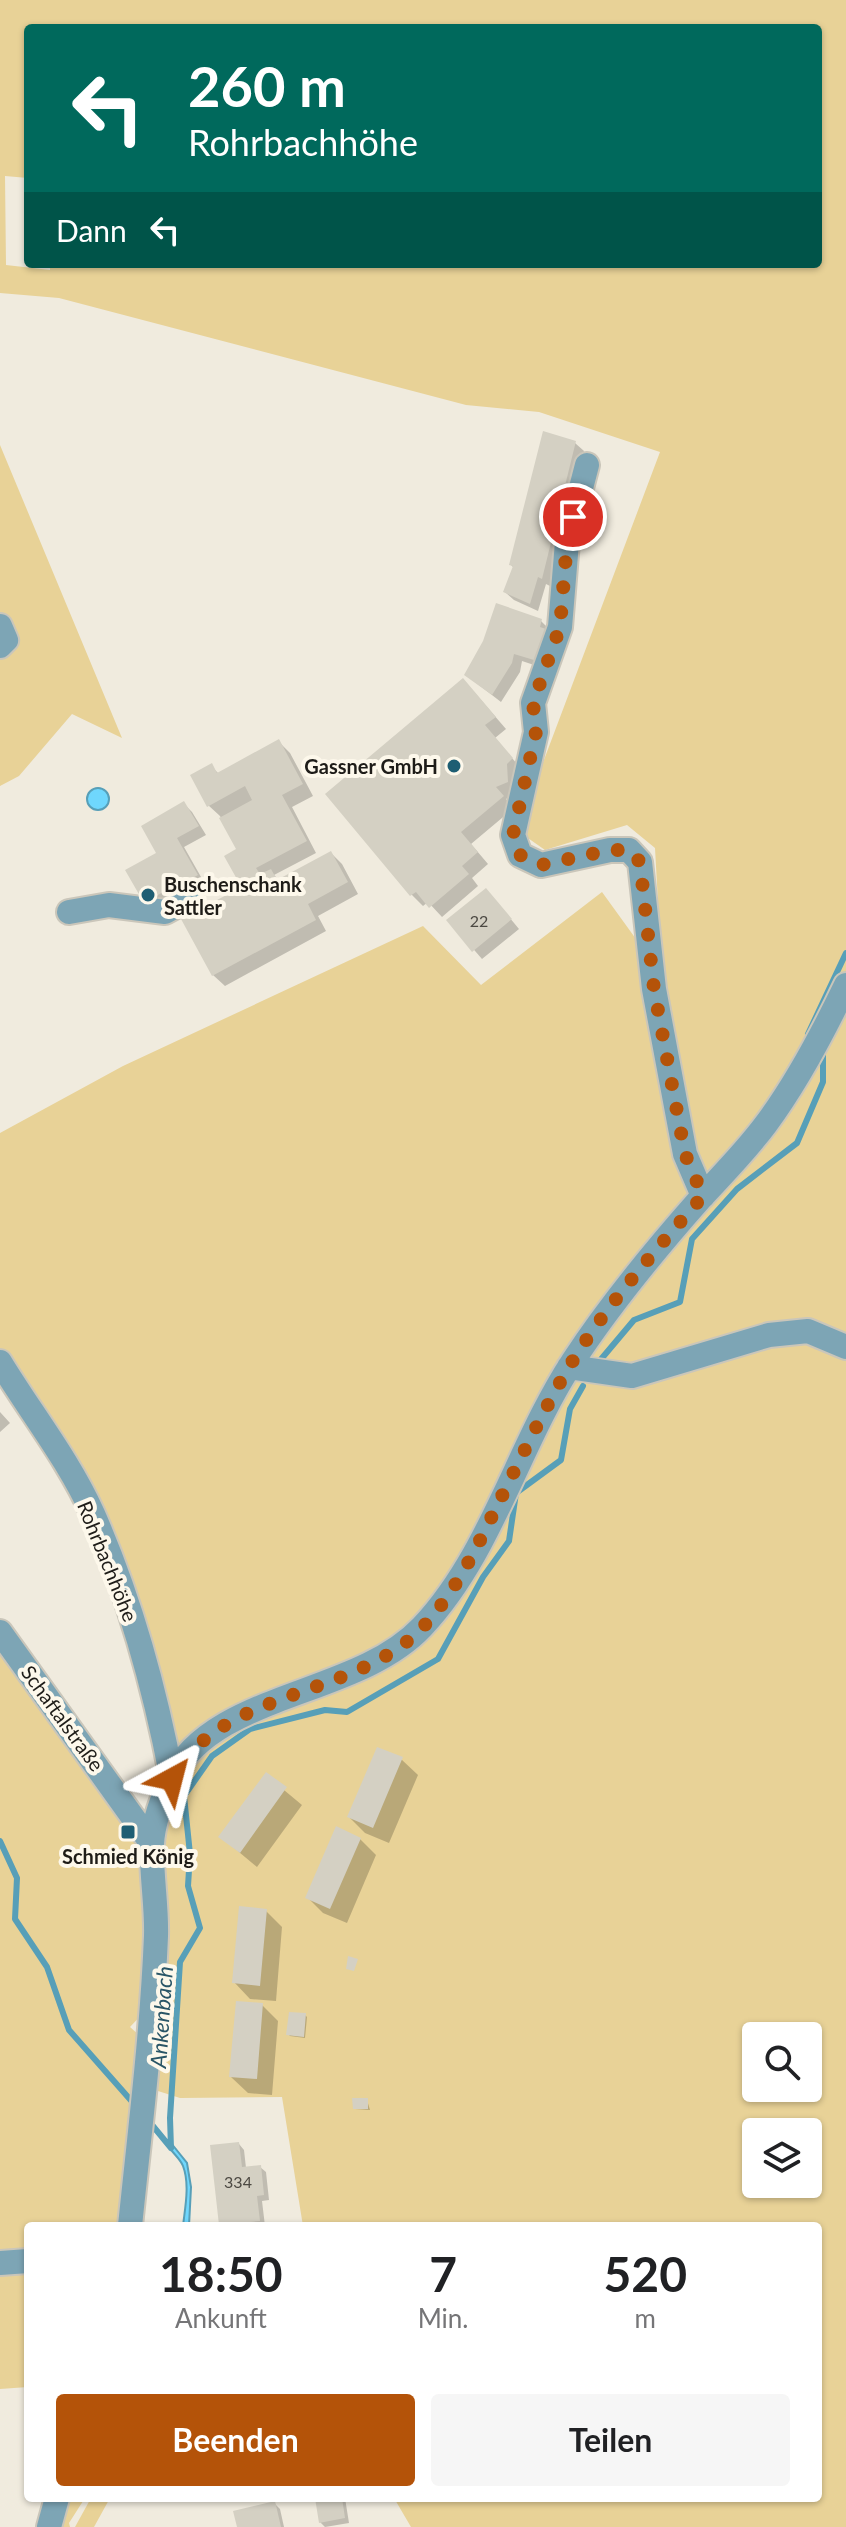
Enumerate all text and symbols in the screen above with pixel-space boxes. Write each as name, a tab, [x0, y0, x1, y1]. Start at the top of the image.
text: 260 m	[188, 52, 346, 119]
icon: left	[56, 56, 160, 160]
text: Rohrbachhöhe	[188, 120, 418, 164]
icon: left	[143, 208, 187, 252]
text: Dann	[56, 212, 127, 248]
pin	[539, 483, 607, 551]
icon: arrive	[551, 495, 595, 539]
place label: Gassner GmbH	[304, 754, 438, 778]
marker: Gassner GmbH	[445, 757, 463, 775]
place label: Buschenschank Sattler	[164, 872, 302, 919]
marker: Buschenschank Sattler	[139, 886, 157, 904]
house number: 22	[470, 911, 488, 930]
street label: Rohrbachhöhe	[73, 1497, 143, 1625]
street label: Schaftalstraße	[17, 1661, 109, 1775]
position arrow	[130, 1737, 214, 1821]
marker: Schmied König	[119, 1823, 137, 1841]
place label: Schmied König	[62, 1844, 194, 1868]
water label: Ankenbach	[144, 1965, 178, 2070]
map controls	[742, 2022, 822, 2198]
button: search	[742, 2022, 822, 2102]
button: layers	[742, 2118, 822, 2198]
house number: 334	[224, 2172, 252, 2191]
text: 18:50	[159, 2245, 283, 2302]
text: 7	[429, 2245, 457, 2302]
text: 520	[603, 2245, 687, 2302]
text: Ankunft	[175, 2302, 267, 2334]
text: Min.	[418, 2302, 469, 2334]
text: m	[635, 2302, 656, 2334]
button: Beenden	[56, 2394, 415, 2486]
button: Teilen	[431, 2394, 790, 2486]

